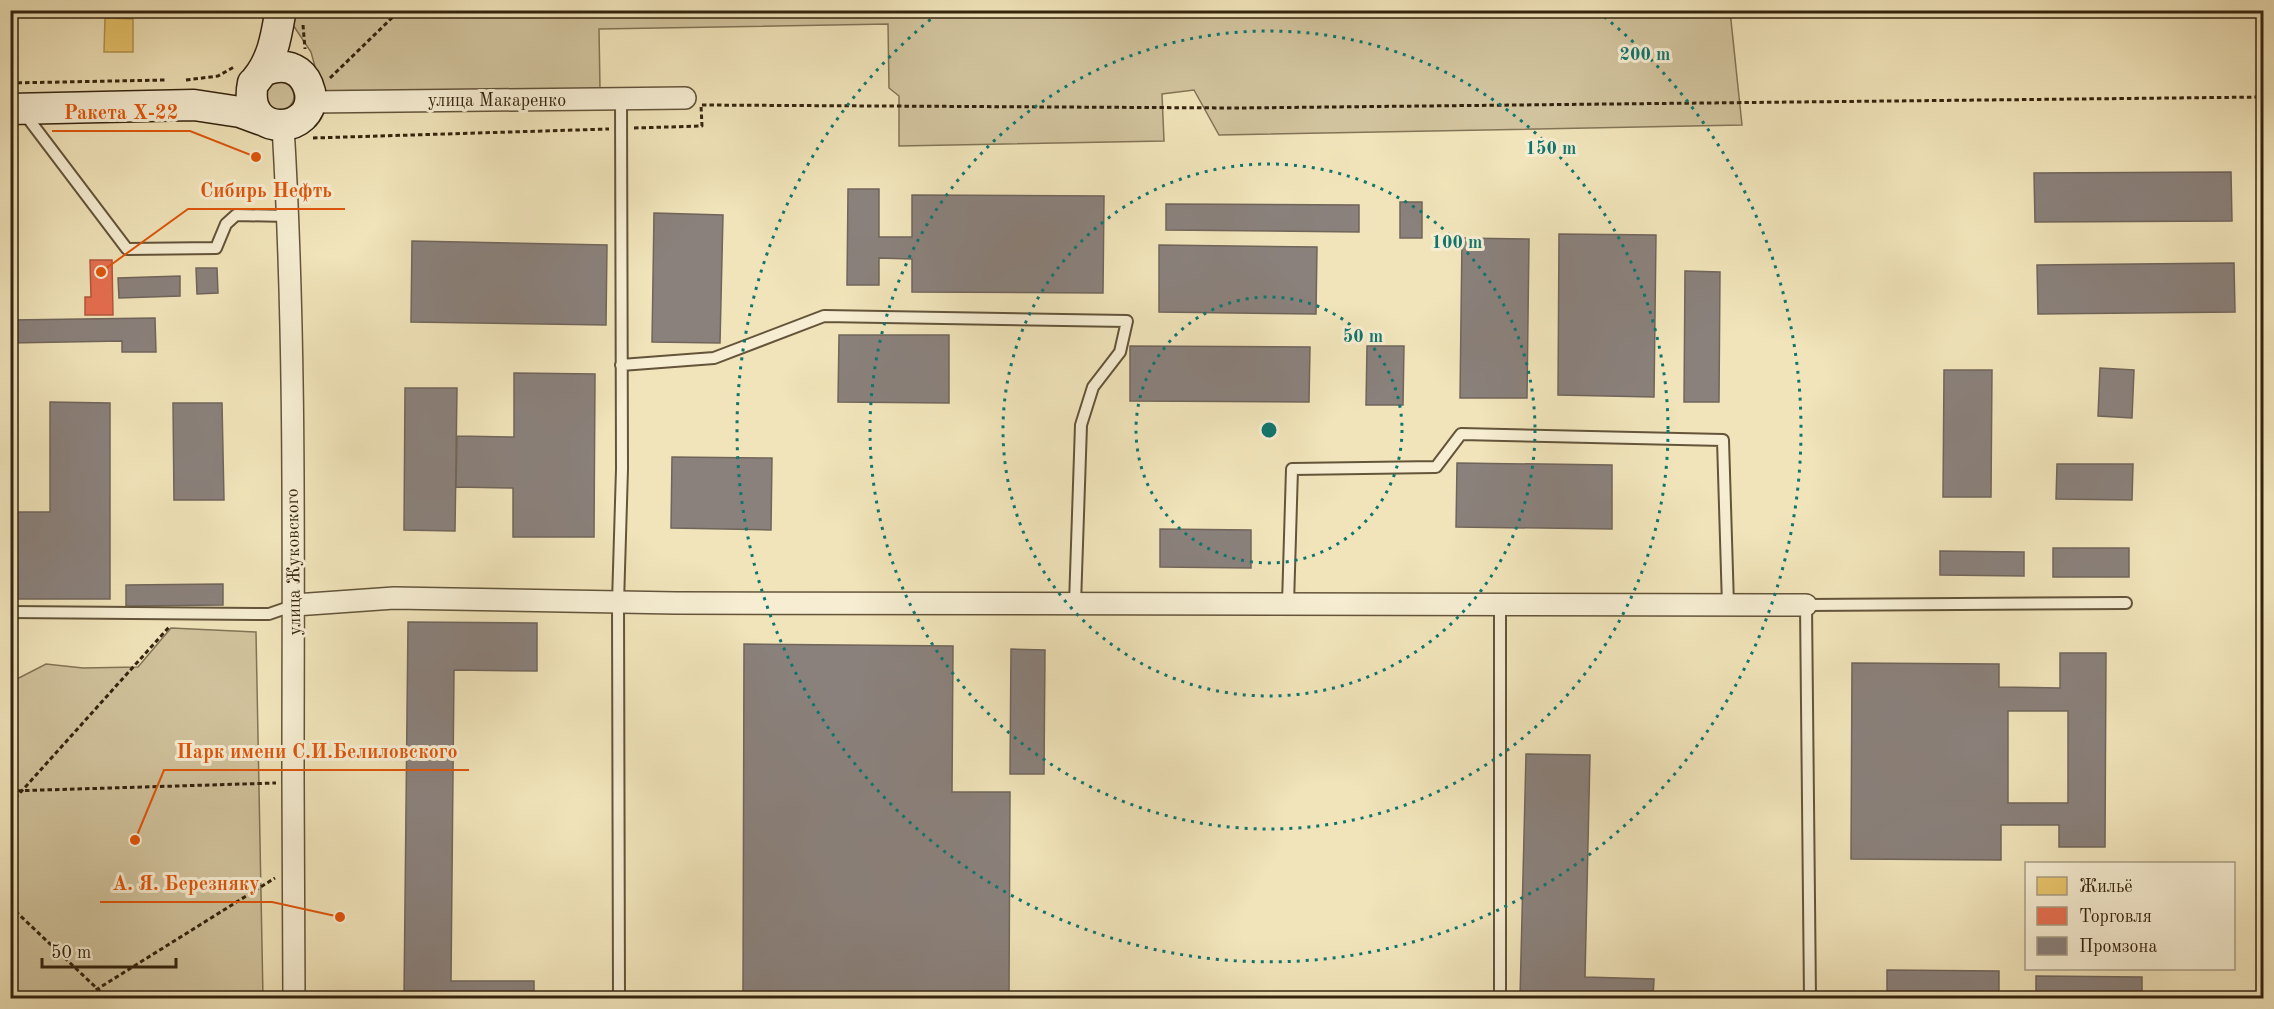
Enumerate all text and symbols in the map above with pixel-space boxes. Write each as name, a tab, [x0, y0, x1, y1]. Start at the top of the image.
text: 200 m	[1620, 46, 1670, 64]
street label: улица Макаренко	[428, 92, 566, 110]
callout: Ракета Х-22	[52, 93, 190, 131]
text: Ракета Х-22	[64, 104, 178, 124]
text: 150 m	[1526, 140, 1576, 158]
callout: Сибирь Нефть	[188, 171, 345, 209]
text: Сибирь Нефть	[200, 182, 332, 202]
text: 100 m	[1432, 234, 1482, 252]
text: 50 m	[1343, 328, 1383, 346]
centre of rings	[1259, 420, 1279, 440]
street label: улица Жуковского	[284, 488, 304, 636]
callout: Парк имени С.И.Белиловского	[164, 732, 469, 770]
text: Парк имени С.И.Белиловского	[177, 743, 457, 763]
legend	[2025, 862, 2235, 970]
callout: А. Я. Березняку	[100, 864, 272, 902]
text: А. Я. Березняку	[112, 875, 260, 895]
text: Жильё	[2079, 878, 2133, 896]
text: Торговля	[2079, 908, 2152, 926]
scale bar	[42, 931, 176, 969]
text: Промзона	[2079, 938, 2157, 956]
text: 50 m	[51, 944, 91, 962]

